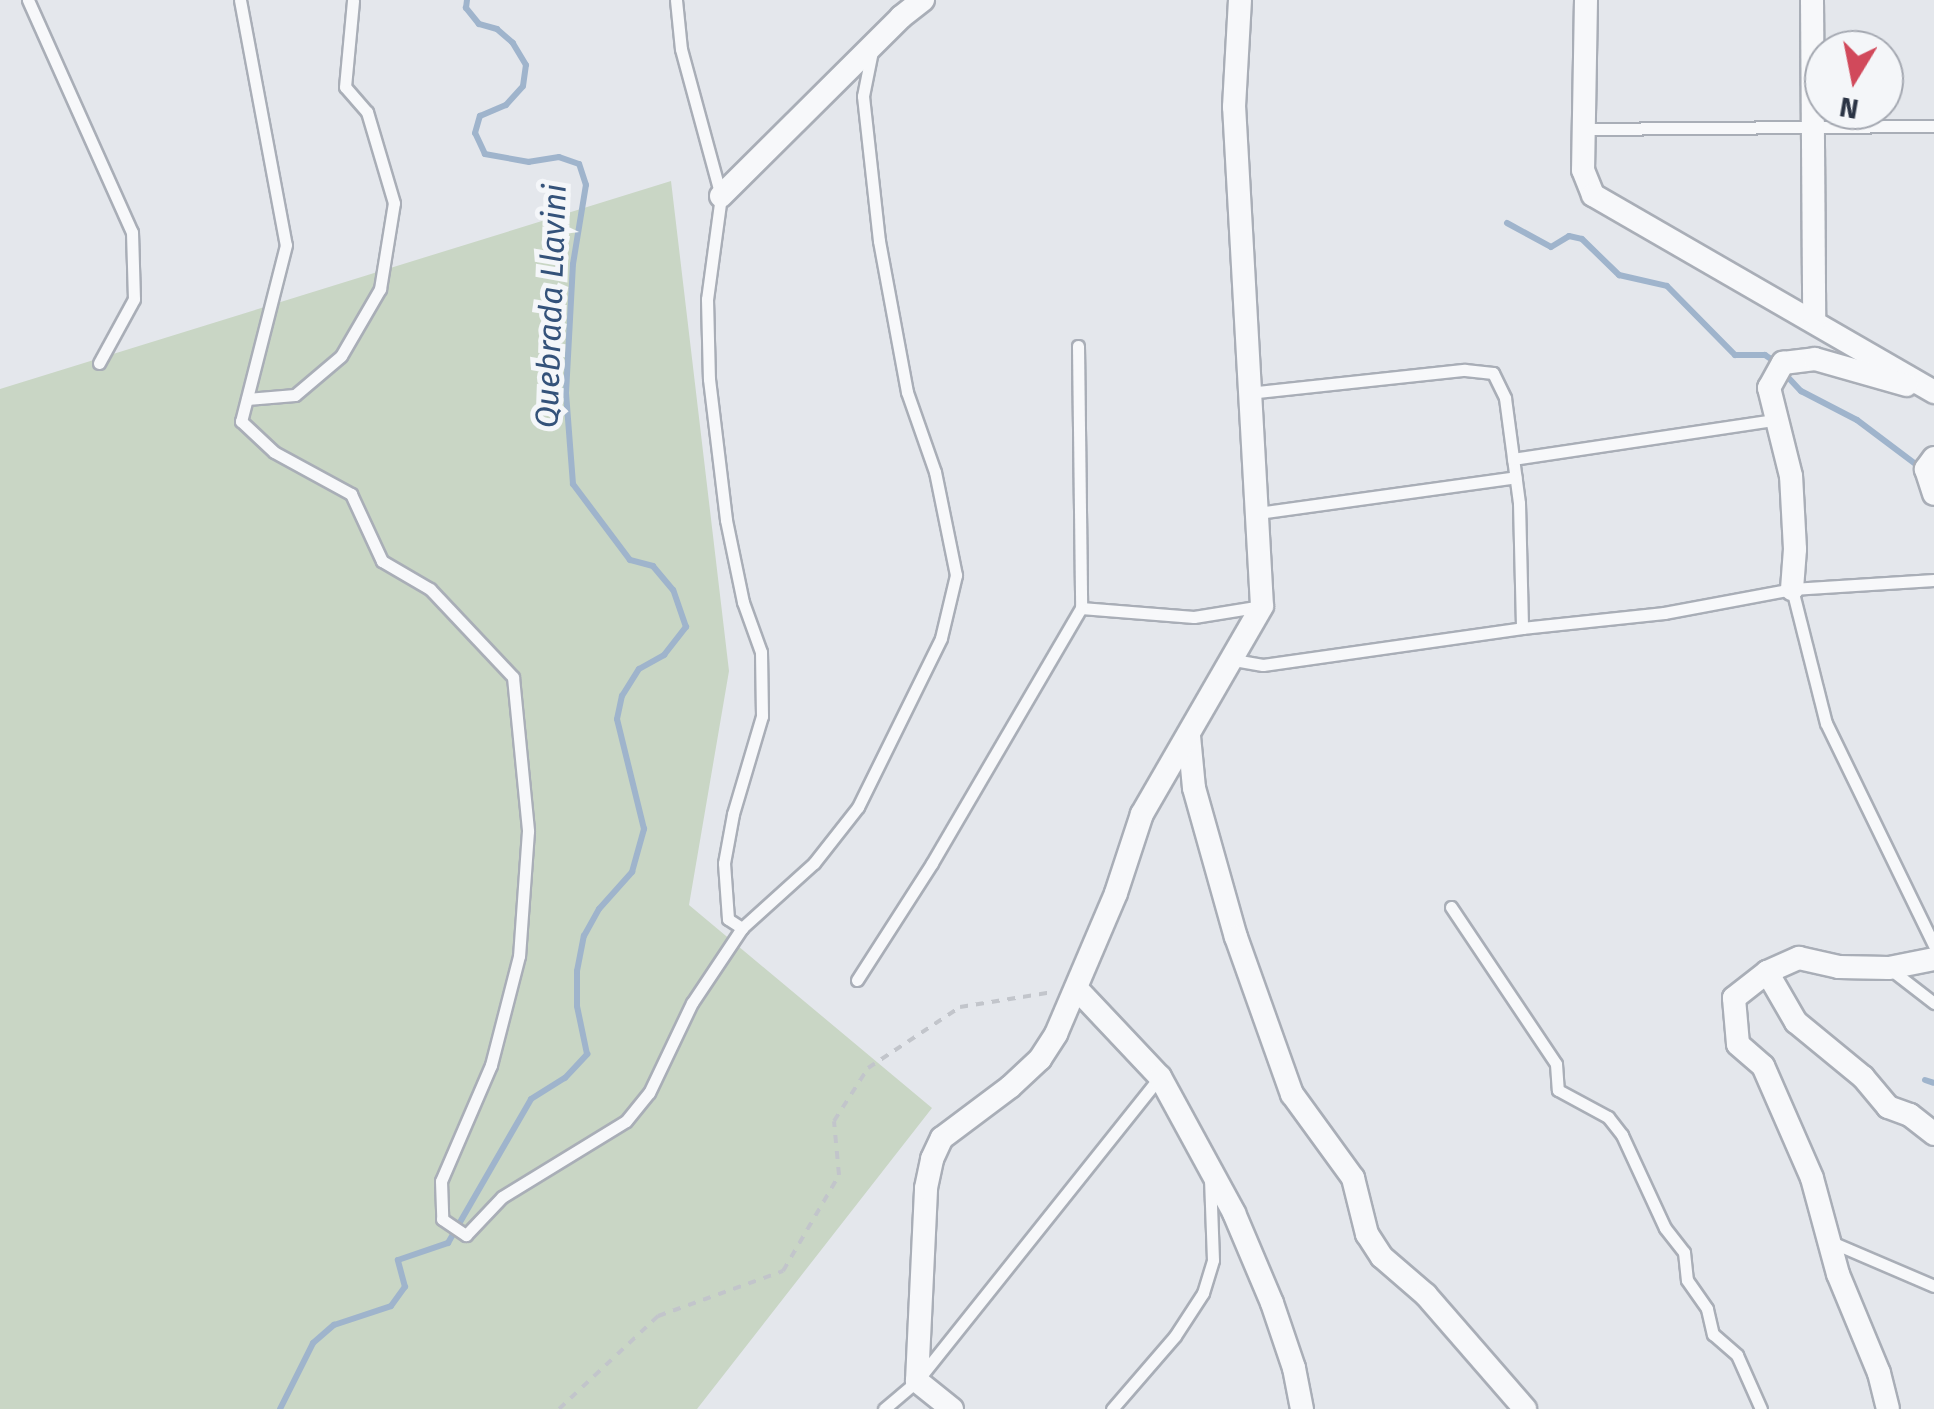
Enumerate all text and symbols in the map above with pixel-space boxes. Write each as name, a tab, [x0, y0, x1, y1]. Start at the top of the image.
north arrow	[1804, 30, 1904, 130]
text: N	[1837, 90, 1861, 126]
water label: Quebrada Llavini	[528, 183, 574, 429]

